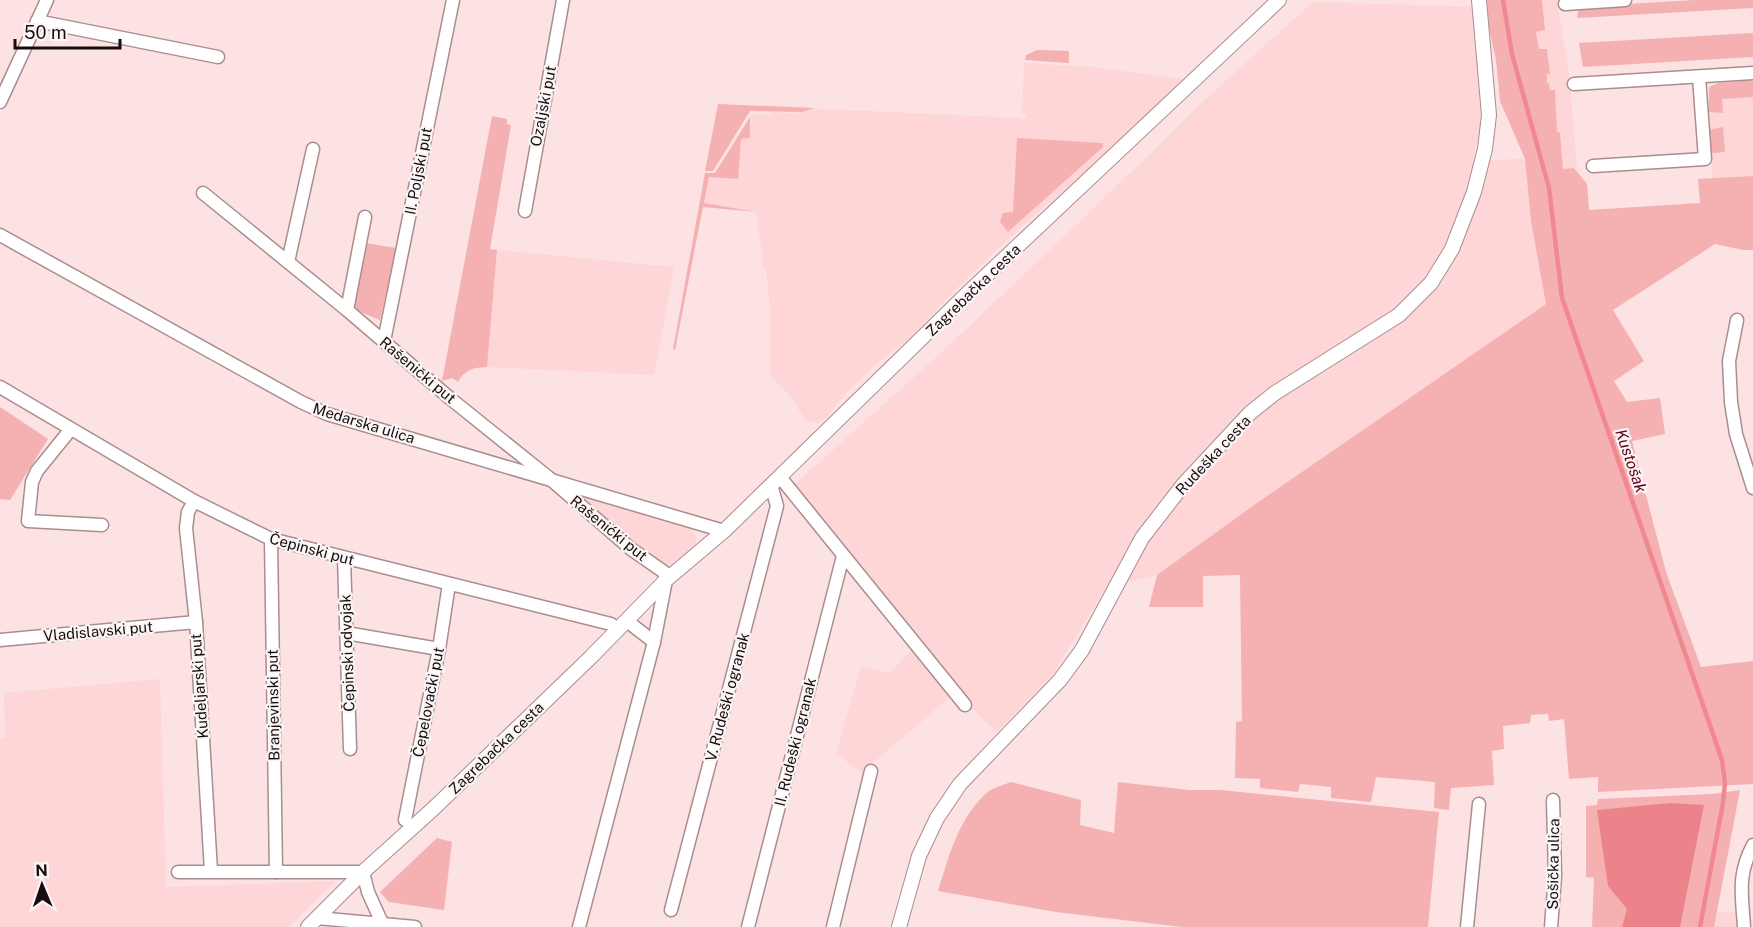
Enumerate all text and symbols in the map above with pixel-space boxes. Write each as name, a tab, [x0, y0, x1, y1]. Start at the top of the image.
scale bar	[15, 12, 120, 50]
text: 50 m	[24, 22, 67, 43]
street label: Ozaljski put	[527, 64, 559, 148]
street label: II. Poljski put	[401, 126, 435, 216]
street label: Zagrebačka cesta	[922, 241, 1024, 339]
street label: Rašenički put	[377, 333, 460, 407]
street label: Medarska ulica	[311, 399, 417, 447]
street label: Rudeška cesta	[1172, 412, 1254, 498]
water label: Kustošak	[1611, 427, 1651, 496]
street label: Rašenićki put	[567, 492, 651, 564]
street label: Čepinski put	[268, 530, 356, 569]
street label: Čepinski odvojak	[336, 594, 358, 712]
street label: Vladislavski put	[42, 618, 154, 644]
street label: V. Rudeški ogranak	[702, 631, 752, 763]
street label: Kudeljarski put	[187, 633, 211, 739]
street label: Čepelovački put	[409, 645, 447, 758]
street label: Branjevinski put	[264, 649, 282, 761]
street label: II. Rudeški ogranak	[771, 676, 819, 808]
street label: Zagrebačka cesta	[445, 699, 547, 797]
street label: Sošička ulica	[1544, 818, 1562, 910]
north arrow	[12, 855, 72, 915]
text: N	[35, 861, 48, 880]

